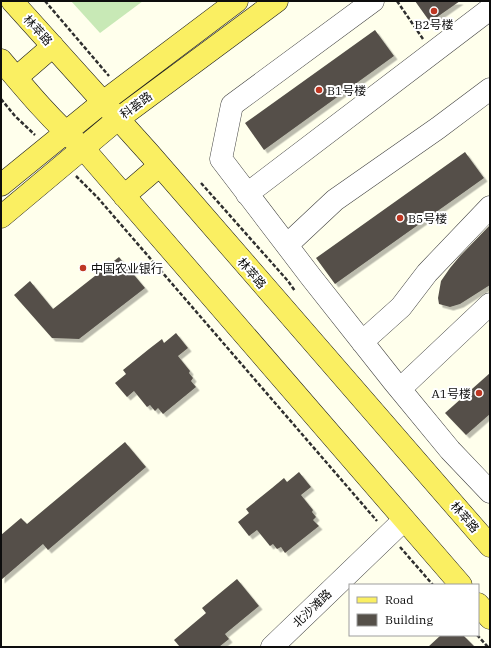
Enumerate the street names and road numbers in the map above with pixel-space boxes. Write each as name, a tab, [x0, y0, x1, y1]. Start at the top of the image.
street label: 林萃路	[20, 12, 56, 48]
street label: 科荟路	[117, 88, 155, 122]
street label: 林萃路	[235, 254, 269, 292]
street label: 林萃路	[448, 498, 482, 536]
street label: 北沙滩路	[290, 586, 334, 630]

